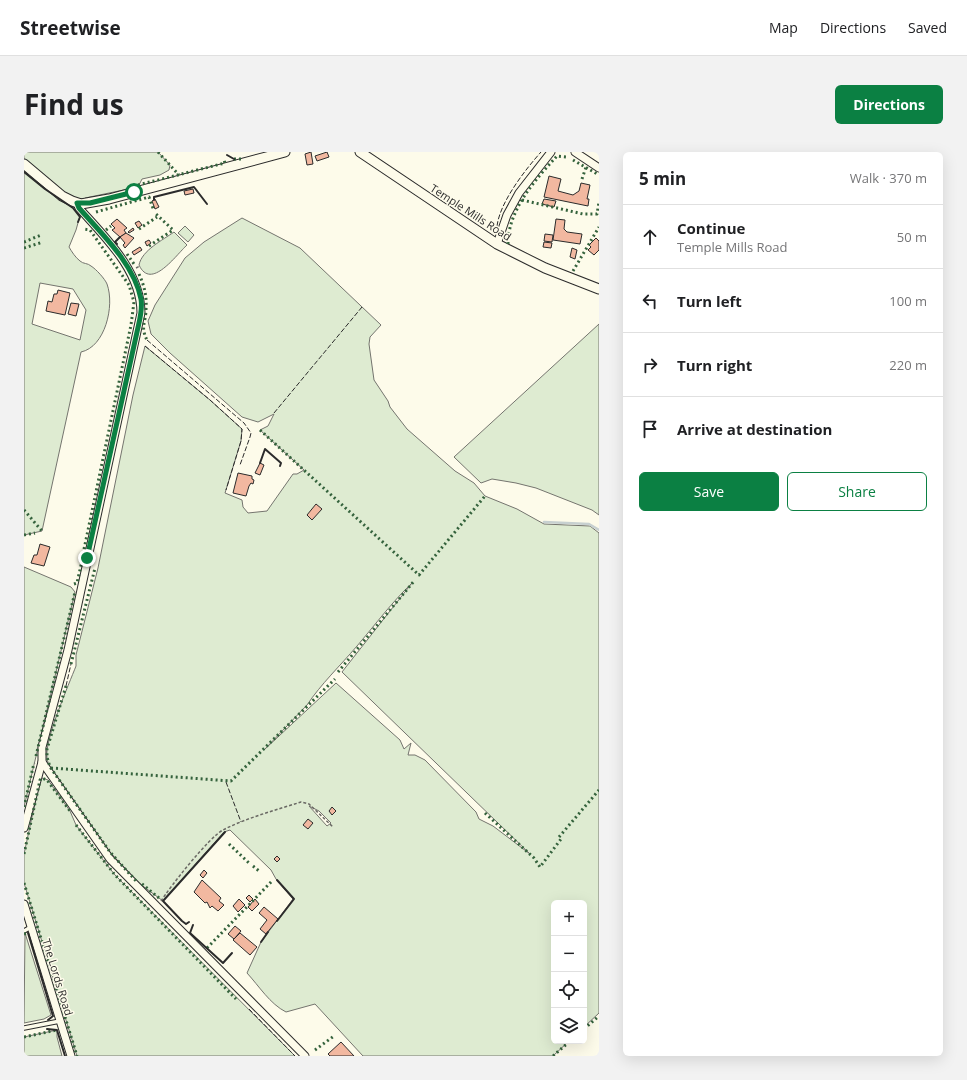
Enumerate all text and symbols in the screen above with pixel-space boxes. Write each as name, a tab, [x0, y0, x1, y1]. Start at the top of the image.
text: Streetwise	[20, 15, 121, 41]
text: Map	[769, 18, 798, 37]
text: Directions	[820, 18, 886, 37]
text: Saved	[908, 18, 947, 37]
text: Find us	[24, 85, 124, 123]
button: Directions	[835, 85, 943, 124]
text: 5 min	[639, 167, 686, 190]
text: Walk · 370 m	[850, 169, 927, 187]
street label: Temple Mills Road	[428, 180, 514, 244]
route start	[125, 183, 143, 201]
text: Continue	[677, 218, 745, 238]
icon: ahead	[639, 226, 661, 248]
text: 50 m	[897, 228, 927, 246]
text: Temple Mills Road	[677, 238, 788, 256]
icon: left	[639, 290, 661, 312]
text: Turn left	[677, 291, 742, 311]
text: 100 m	[889, 292, 927, 310]
icon: right	[639, 354, 661, 376]
text: Turn right	[677, 355, 752, 375]
text: 220 m	[889, 356, 927, 374]
icon: arrive	[639, 418, 661, 440]
text: Arrive at destination	[677, 419, 832, 439]
button: Save	[639, 472, 779, 511]
button: Share	[787, 472, 927, 511]
route end	[78, 549, 96, 567]
map controls	[551, 900, 587, 1044]
button: +	[551, 900, 587, 936]
button: −	[551, 936, 587, 972]
street label: The Lords Road	[39, 937, 77, 1017]
button: locate	[551, 972, 587, 1008]
button: layers	[551, 1008, 587, 1044]

